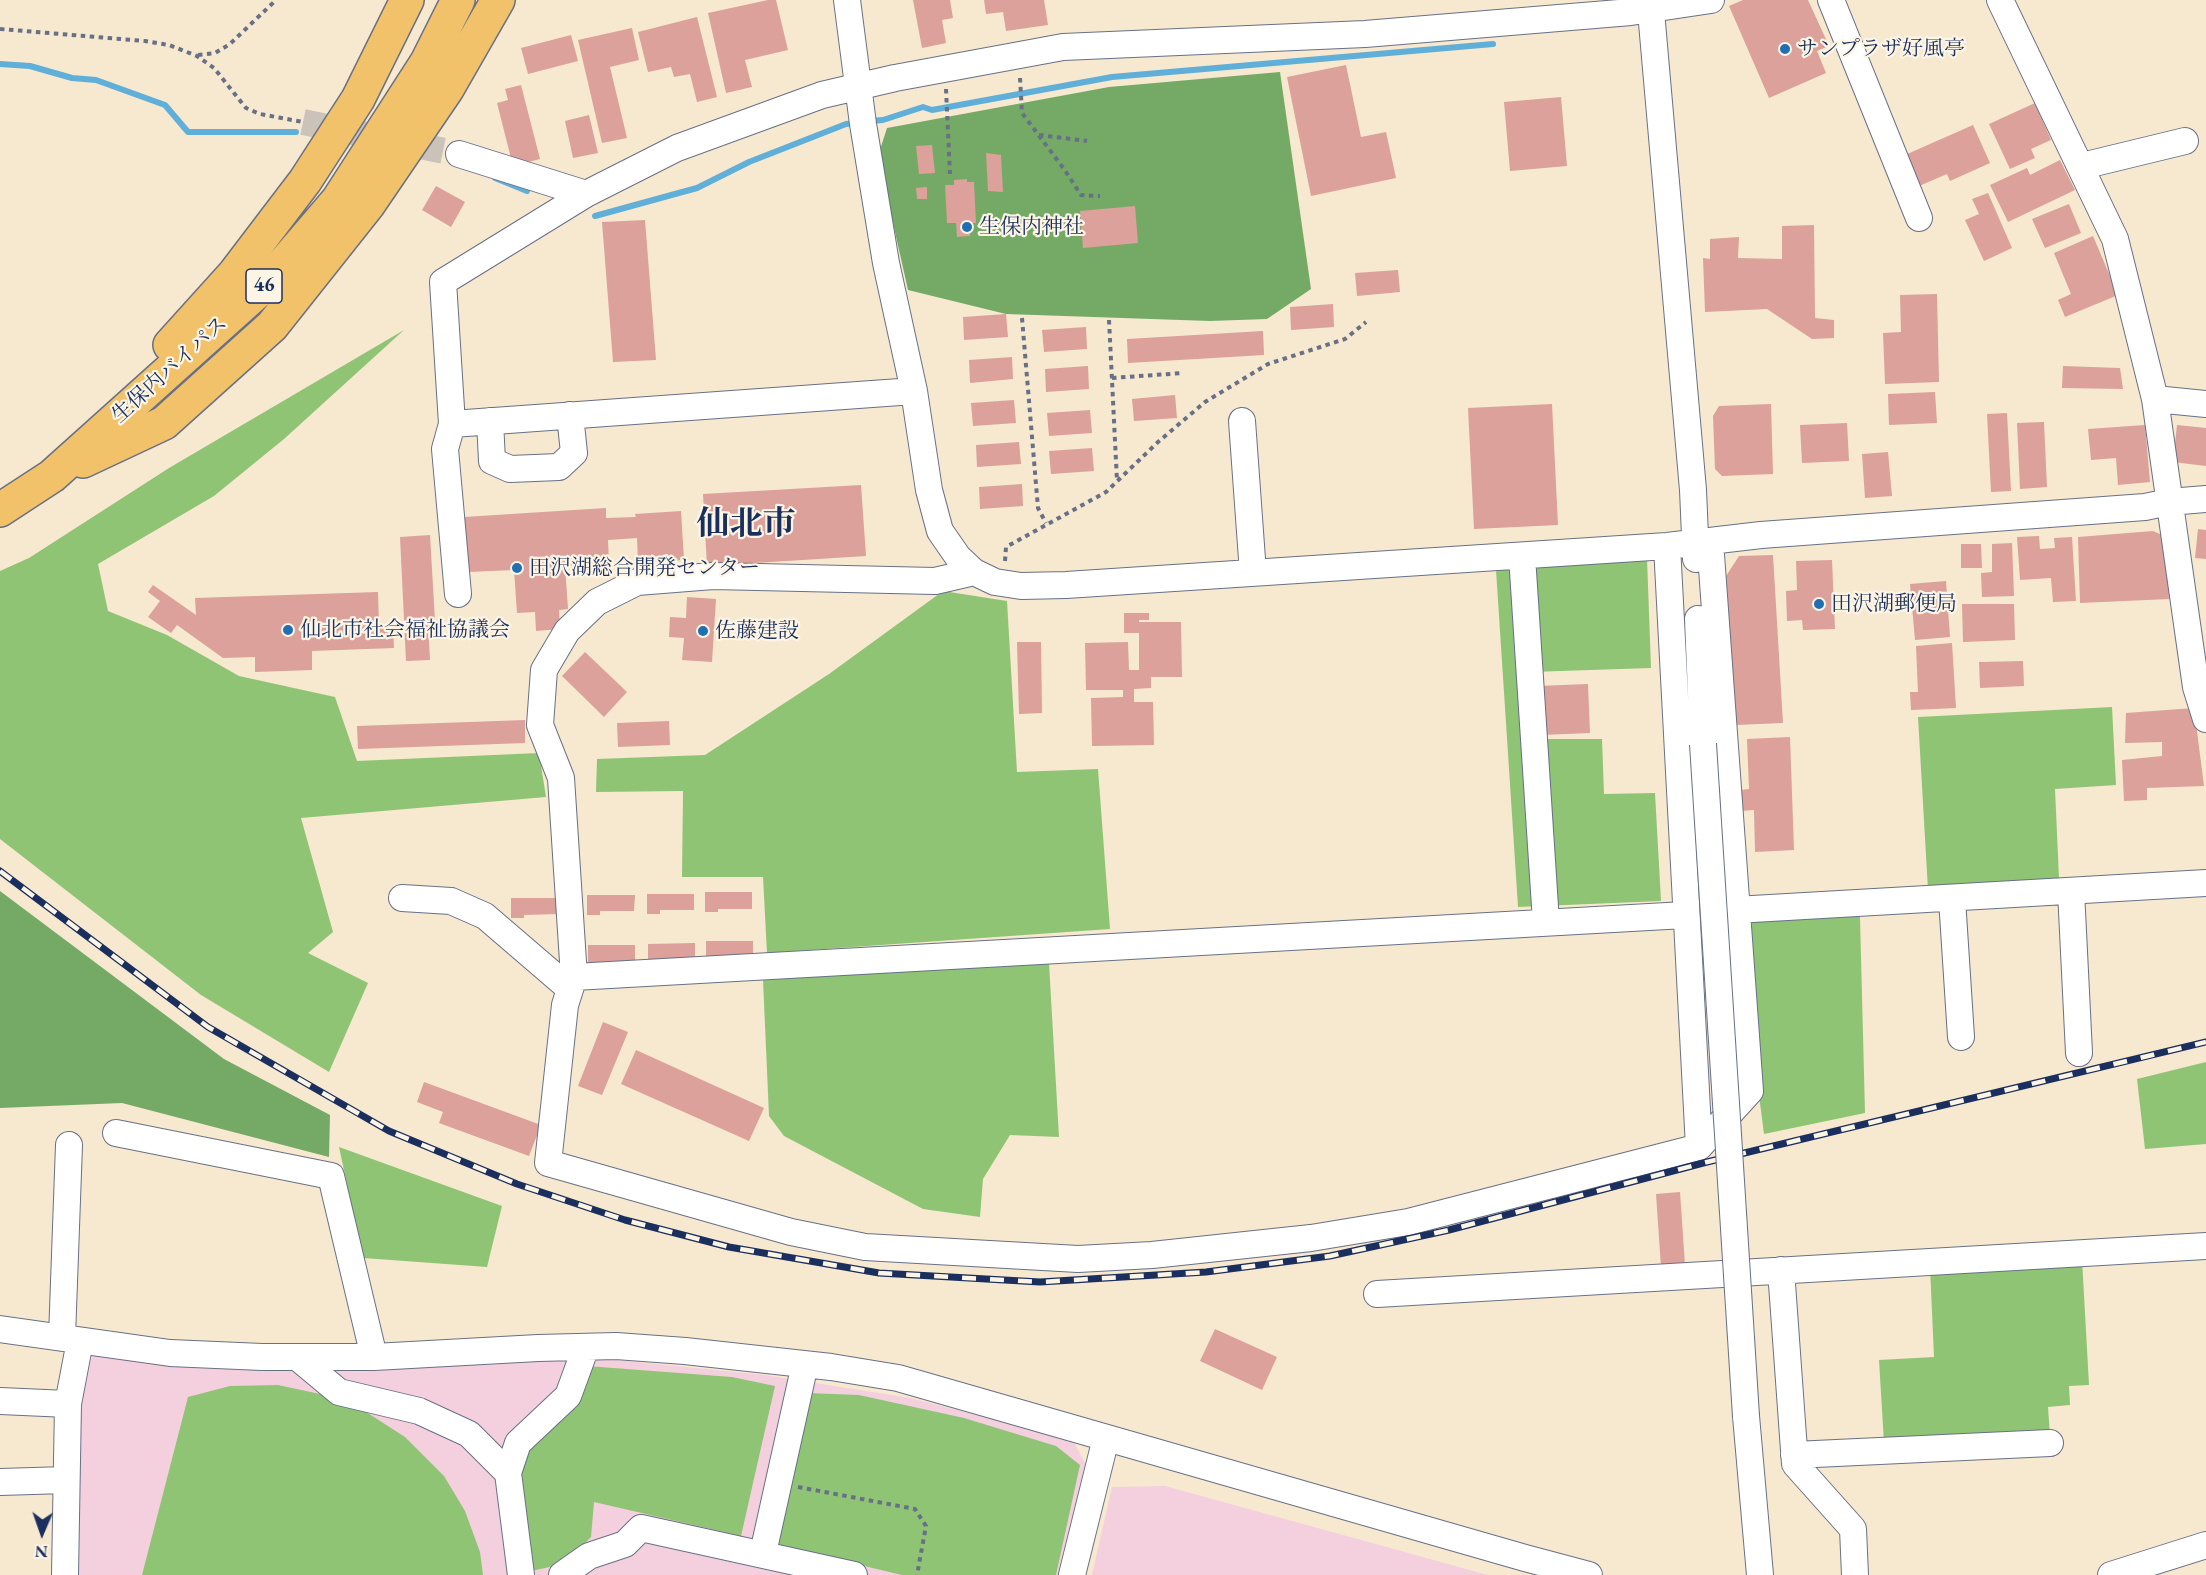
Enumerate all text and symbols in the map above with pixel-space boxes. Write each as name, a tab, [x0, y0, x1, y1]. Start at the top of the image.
place label: サンプラザ好風亭	[1797, 36, 1965, 62]
marker: サンプラザ好風亭	[1778, 42, 1792, 56]
place label: 生保内神社	[979, 214, 1084, 240]
marker: 生保内神社	[960, 220, 974, 234]
road number: 46	[246, 269, 282, 303]
street label: 生保内バイパス	[107, 311, 233, 429]
district label: 仙北市	[697, 505, 795, 545]
place label: 田沢湖総合開発センター	[529, 555, 760, 581]
marker: 田沢湖総合開発センター	[510, 561, 524, 575]
place label: 田沢湖郵便局	[1831, 591, 1957, 617]
marker: 田沢湖郵便局	[1812, 597, 1826, 611]
place label: 仙北市社会福祉協議会	[300, 617, 510, 643]
place label: 佐藤建設	[715, 618, 799, 644]
marker: 仙北市社会福祉協議会	[281, 623, 295, 637]
marker: 佐藤建設	[696, 624, 710, 638]
north arrow	[12, 1503, 72, 1563]
text: N	[35, 1541, 48, 1562]

